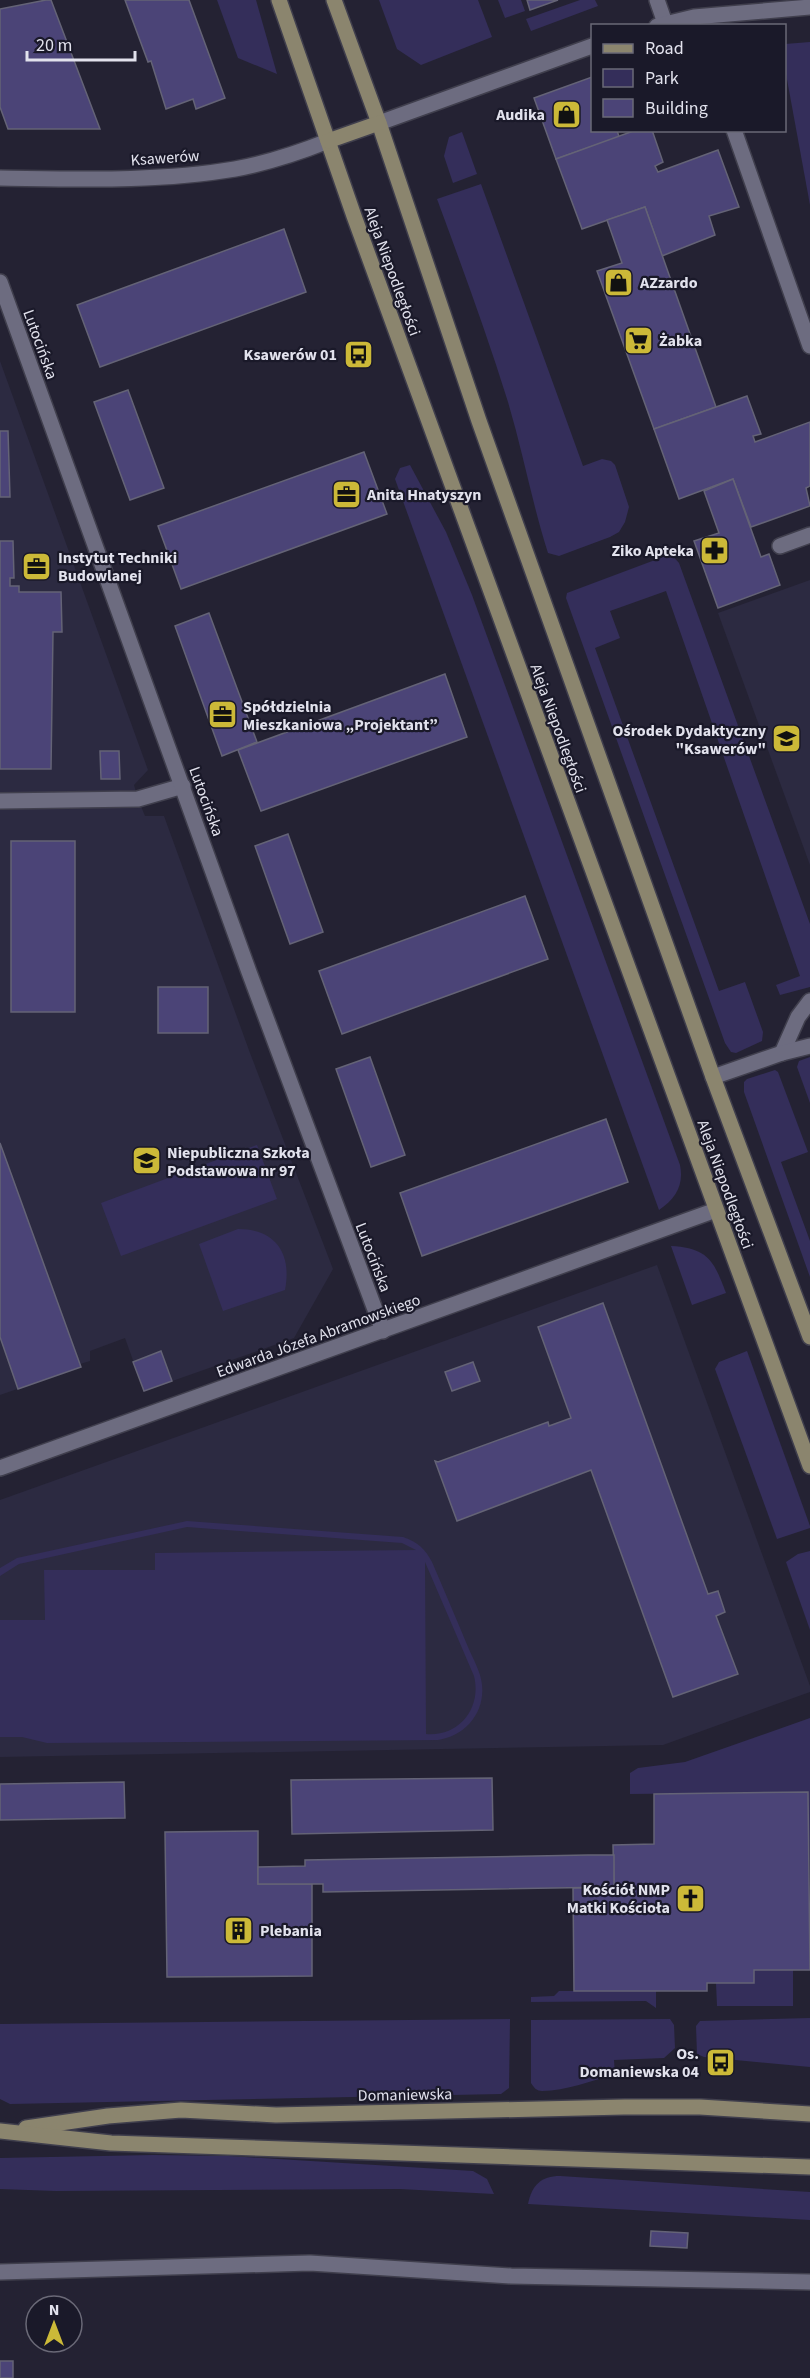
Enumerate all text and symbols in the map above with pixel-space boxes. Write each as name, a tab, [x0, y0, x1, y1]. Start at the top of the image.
scale bar	[27, 24, 135, 62]
legend	[591, 24, 786, 132]
text: 20 m	[36, 33, 72, 58]
text: Road	[645, 36, 684, 61]
text: Park	[645, 66, 679, 91]
text: Building	[645, 96, 708, 121]
shop icon: Audika	[550, 98, 582, 130]
place label: Audika	[495, 104, 545, 126]
street label: Ksawerów	[130, 145, 201, 171]
street label: Aleja Niepodległości	[358, 204, 426, 339]
shop icon: AZzardo	[603, 266, 635, 298]
place label: AZzardo	[639, 272, 698, 294]
street label: Lutocińska	[17, 306, 63, 382]
supermarket icon: Żabka	[622, 324, 654, 356]
place label: Żabka	[659, 330, 702, 352]
bus stop icon: Ksawerów 01	[342, 338, 374, 370]
place label: Ksawerów 01	[244, 344, 337, 366]
office icon: Anita Hnatyszyn	[330, 478, 362, 510]
place label: Anita Hnatyszyn	[366, 484, 482, 506]
pharmacy icon: Ziko Apteka	[699, 534, 731, 566]
place label: Ziko Apteka	[611, 540, 694, 562]
place label: Instytut Techniki Budowlanej	[58, 547, 177, 587]
office icon: Instytut Techniki Budowlanej	[21, 550, 53, 582]
street label: Aleja Niepodległości	[524, 661, 592, 796]
place label: Spółdzielnia Mieszkaniowa „Projektant”	[243, 696, 438, 736]
office icon: Spółdzielnia Mieszkaniowa „Projektant”	[206, 699, 238, 731]
place label: Ośrodek Dydaktyczny "Ksawerów"	[613, 720, 767, 760]
school or university icon: Ośrodek Dydaktyczny "Ksawerów"	[771, 723, 803, 755]
street label: Lutocińska	[183, 763, 229, 839]
street label: Aleja Niepodległości	[691, 1117, 759, 1252]
place label: Niepubliczna Szkoła Podstawowa nr 97	[167, 1142, 310, 1182]
school or university icon: Niepubliczna Szkoła Podstawowa nr 97	[130, 1145, 162, 1177]
street label: Lutocińska	[350, 1219, 396, 1295]
street label: Edwarda Józefa Abramowskiego	[213, 1289, 423, 1383]
place label: Kościół NMP Matki Kościoła	[567, 1879, 670, 1919]
church icon: Kościół NMP Matki Kościoła	[675, 1882, 707, 1914]
building icon: Plebania	[223, 1914, 255, 1946]
place label: Plebania	[260, 1920, 322, 1942]
place label: Os. Domaniewska 04	[579, 2043, 700, 2083]
bus stop icon: Os. Domaniewska 04	[704, 2046, 736, 2078]
street label: Domaniewska	[358, 2083, 452, 2107]
north arrow	[24, 2294, 84, 2354]
text: N	[49, 2299, 59, 2321]

